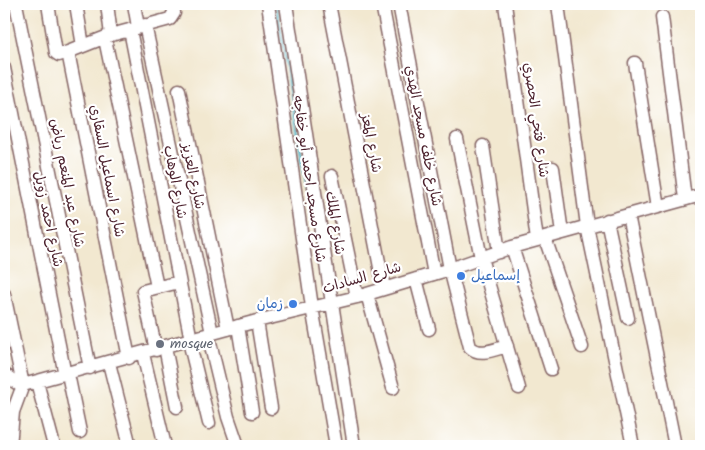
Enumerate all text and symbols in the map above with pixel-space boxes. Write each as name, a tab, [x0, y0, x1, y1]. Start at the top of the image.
street label: شارع فتحي الحصري	[516, 61, 555, 179]
street label: شارع خلف مسجد الهدي	[399, 64, 447, 208]
street label: شارع مسجد احمد أبو خفاجه	[286, 94, 332, 264]
street label: شارع اسماعيل السقاري	[83, 103, 131, 239]
street label: شارع المعز	[354, 110, 388, 175]
street label: شارع عبد المنعم رياض	[44, 117, 90, 249]
street label: شارع العزيز	[175, 140, 211, 211]
street label: شارع الوهاب	[157, 143, 193, 221]
street label: شارع احمد زويل	[27, 169, 69, 269]
street label: شارع الملك	[319, 190, 351, 256]
street label: شارع السادات	[320, 256, 404, 300]
place label: إسماعيل	[471, 265, 520, 287]
marker: إسماعيل	[455, 270, 467, 282]
place label: زمان	[257, 293, 283, 315]
marker: زمان	[287, 298, 299, 310]
place label: mosque	[170, 333, 214, 355]
marker: mosque	[154, 338, 166, 350]

